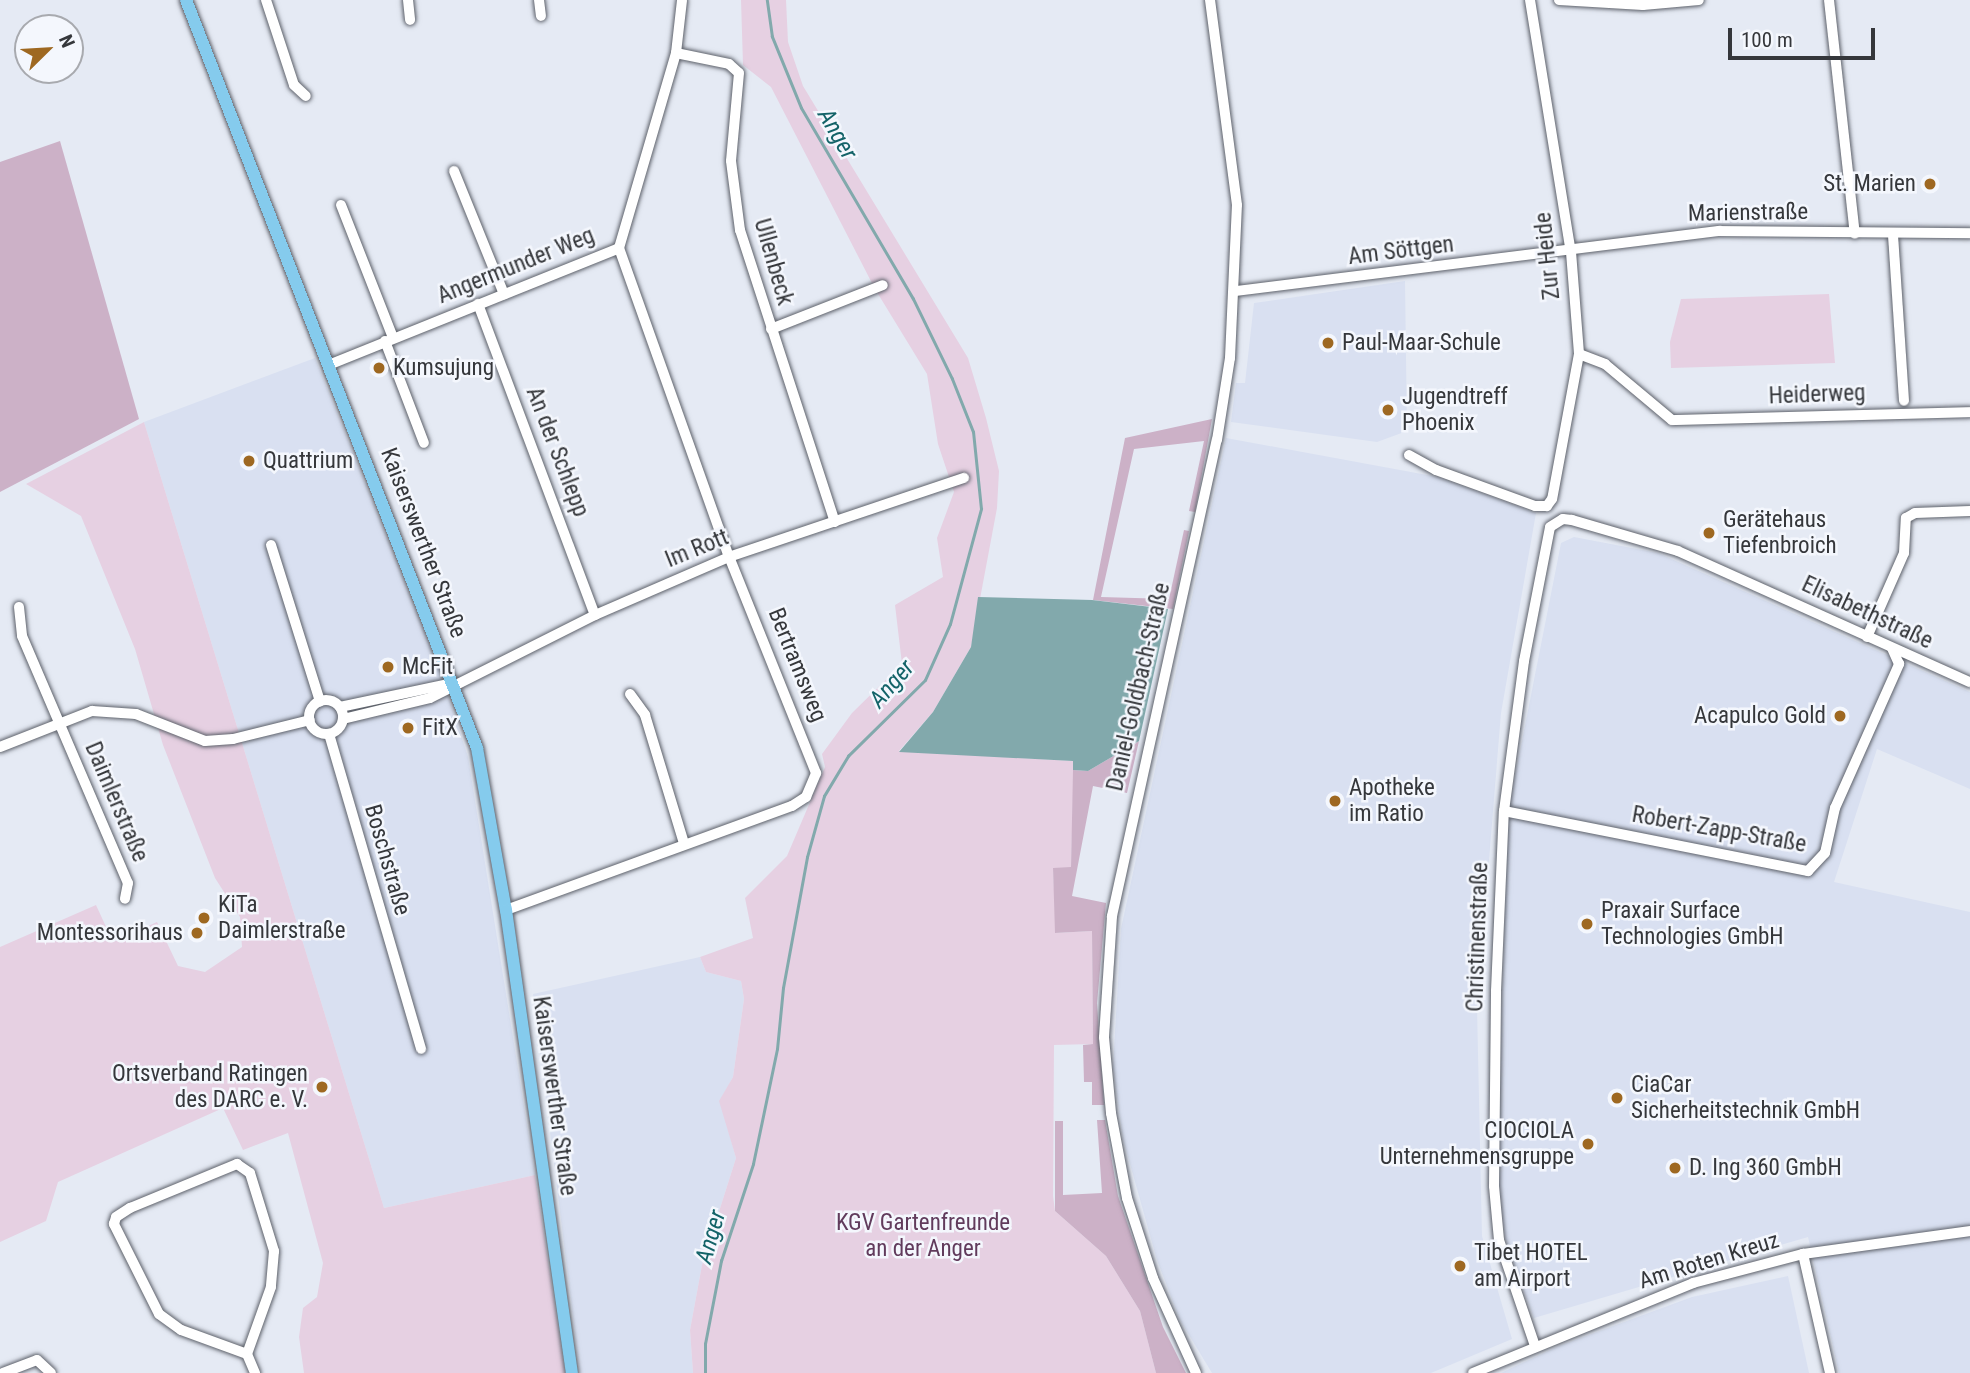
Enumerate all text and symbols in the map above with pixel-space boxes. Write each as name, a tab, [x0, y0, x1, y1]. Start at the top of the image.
north arrow	[14, 14, 84, 84]
scale bar	[1732, 14, 1879, 58]
text: 100 m	[1741, 28, 1793, 52]
text: N	[54, 31, 80, 51]
water label: Anger	[811, 103, 863, 165]
place label: St. Marien	[1823, 170, 1916, 198]
marker: St. Marien	[1922, 176, 1938, 192]
street label: Marienstraße	[1688, 198, 1808, 228]
street label: Zur Heide	[1530, 211, 1566, 301]
street label: Ullenbeck	[748, 216, 798, 308]
street label: Angermunder Weg	[433, 222, 599, 310]
street label: Am Söttgen	[1347, 231, 1455, 271]
place label: Paul-Maar-Schule	[1342, 329, 1501, 357]
marker: Paul-Maar-Schule	[1320, 335, 1336, 351]
place label: Kumsujung	[393, 354, 494, 382]
marker: Kumsujung	[371, 360, 387, 376]
street label: Heiderweg	[1768, 380, 1866, 410]
street label: An der Schlepp	[520, 383, 594, 521]
place label: Jugendtreff Phoenix	[1402, 383, 1508, 437]
marker: Jugendtreff Phoenix	[1380, 402, 1396, 418]
street label: Kaiserswerther Straße	[374, 444, 472, 642]
place label: Quattrium	[263, 447, 353, 475]
marker: Quattrium	[241, 453, 257, 469]
place label: Gerätehaus Tiefenbroich	[1723, 506, 1837, 560]
street label: Im Rott	[661, 524, 733, 574]
marker: Gerätehaus Tiefenbroich	[1701, 525, 1717, 541]
street label: Elisabethstraße	[1797, 571, 1937, 655]
street label: Daniel-Goldbach-Straße	[1102, 580, 1176, 794]
street label: Bertramsweg	[762, 604, 832, 726]
place label: McFit	[402, 653, 453, 681]
water label: Anger	[863, 654, 921, 714]
marker: McFit	[380, 659, 396, 675]
place label: Acapulco Gold	[1694, 702, 1826, 730]
marker: Acapulco Gold	[1832, 708, 1848, 724]
place label: FitX	[422, 714, 458, 742]
marker: FitX	[400, 720, 416, 736]
street label: Daimlerstraße	[78, 738, 154, 866]
place label: Apotheke im Ratio	[1349, 774, 1435, 828]
marker: Apotheke im Ratio	[1327, 793, 1343, 809]
street label: Boschstraße	[358, 801, 416, 919]
street label: Robert-Zapp-Straße	[1630, 801, 1808, 859]
street label: Christinenstraße	[1462, 862, 1494, 1012]
place label: KiTa Daimlerstraße	[218, 891, 345, 945]
place label: Praxair Surface Technologies GmbH	[1601, 897, 1784, 951]
marker: KiTa Daimlerstraße	[196, 910, 212, 926]
marker: Praxair Surface Technologies GmbH	[1579, 916, 1595, 932]
place label: Montessorihaus	[37, 919, 183, 947]
marker: Montessorihaus	[189, 925, 205, 941]
street label: Kaiserswerther Straße	[526, 995, 582, 1197]
place label: Ortsverband Ratingen des DARC e. V.	[112, 1060, 308, 1114]
place label: CiaCar Sicherheitstechnik GmbH	[1631, 1071, 1860, 1125]
marker: Ortsverband Ratingen des DARC e. V.	[314, 1079, 330, 1095]
marker: CiaCar Sicherheitstechnik GmbH	[1609, 1090, 1625, 1106]
place label: CIOCIOLA Unternehmensgruppe	[1380, 1117, 1574, 1171]
marker: CIOCIOLA Unternehmensgruppe	[1580, 1136, 1596, 1152]
place label: D. Ing 360 GmbH	[1689, 1154, 1842, 1182]
marker: D. Ing 360 GmbH	[1667, 1160, 1683, 1176]
water label: Anger	[690, 1207, 732, 1267]
park label: KGV Gartenfreunde an der Anger	[836, 1209, 1010, 1263]
street label: Am Roten Kreuz	[1636, 1227, 1782, 1295]
place label: Tibet HOTEL am Airport	[1474, 1239, 1588, 1293]
marker: Tibet HOTEL am Airport	[1452, 1258, 1468, 1274]

